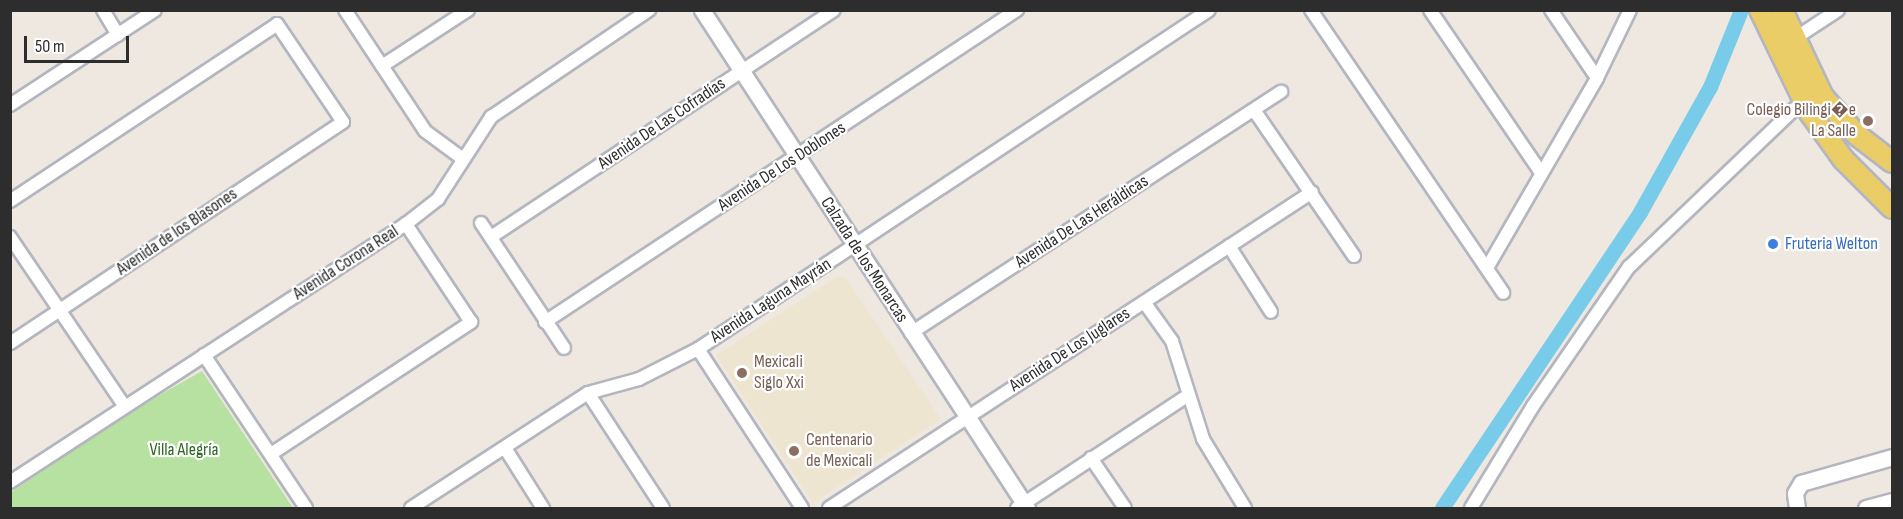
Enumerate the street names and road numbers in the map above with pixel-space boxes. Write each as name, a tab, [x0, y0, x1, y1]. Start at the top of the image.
street label: Avenida De Las Cofradías	[594, 73, 730, 175]
street label: Avenida De Los Doblones	[714, 118, 850, 216]
street label: Avenida De Las Heráldicas	[1011, 171, 1153, 273]
street label: Avenida de los Blasones	[112, 184, 242, 280]
street label: Calzada de los Monarcas	[815, 193, 913, 327]
street label: Avenida Corona Real	[289, 221, 403, 305]
street label: Avenida Laguna Mayrán	[707, 254, 835, 348]
street label: Avenida De Los Juglares	[1006, 303, 1134, 397]

